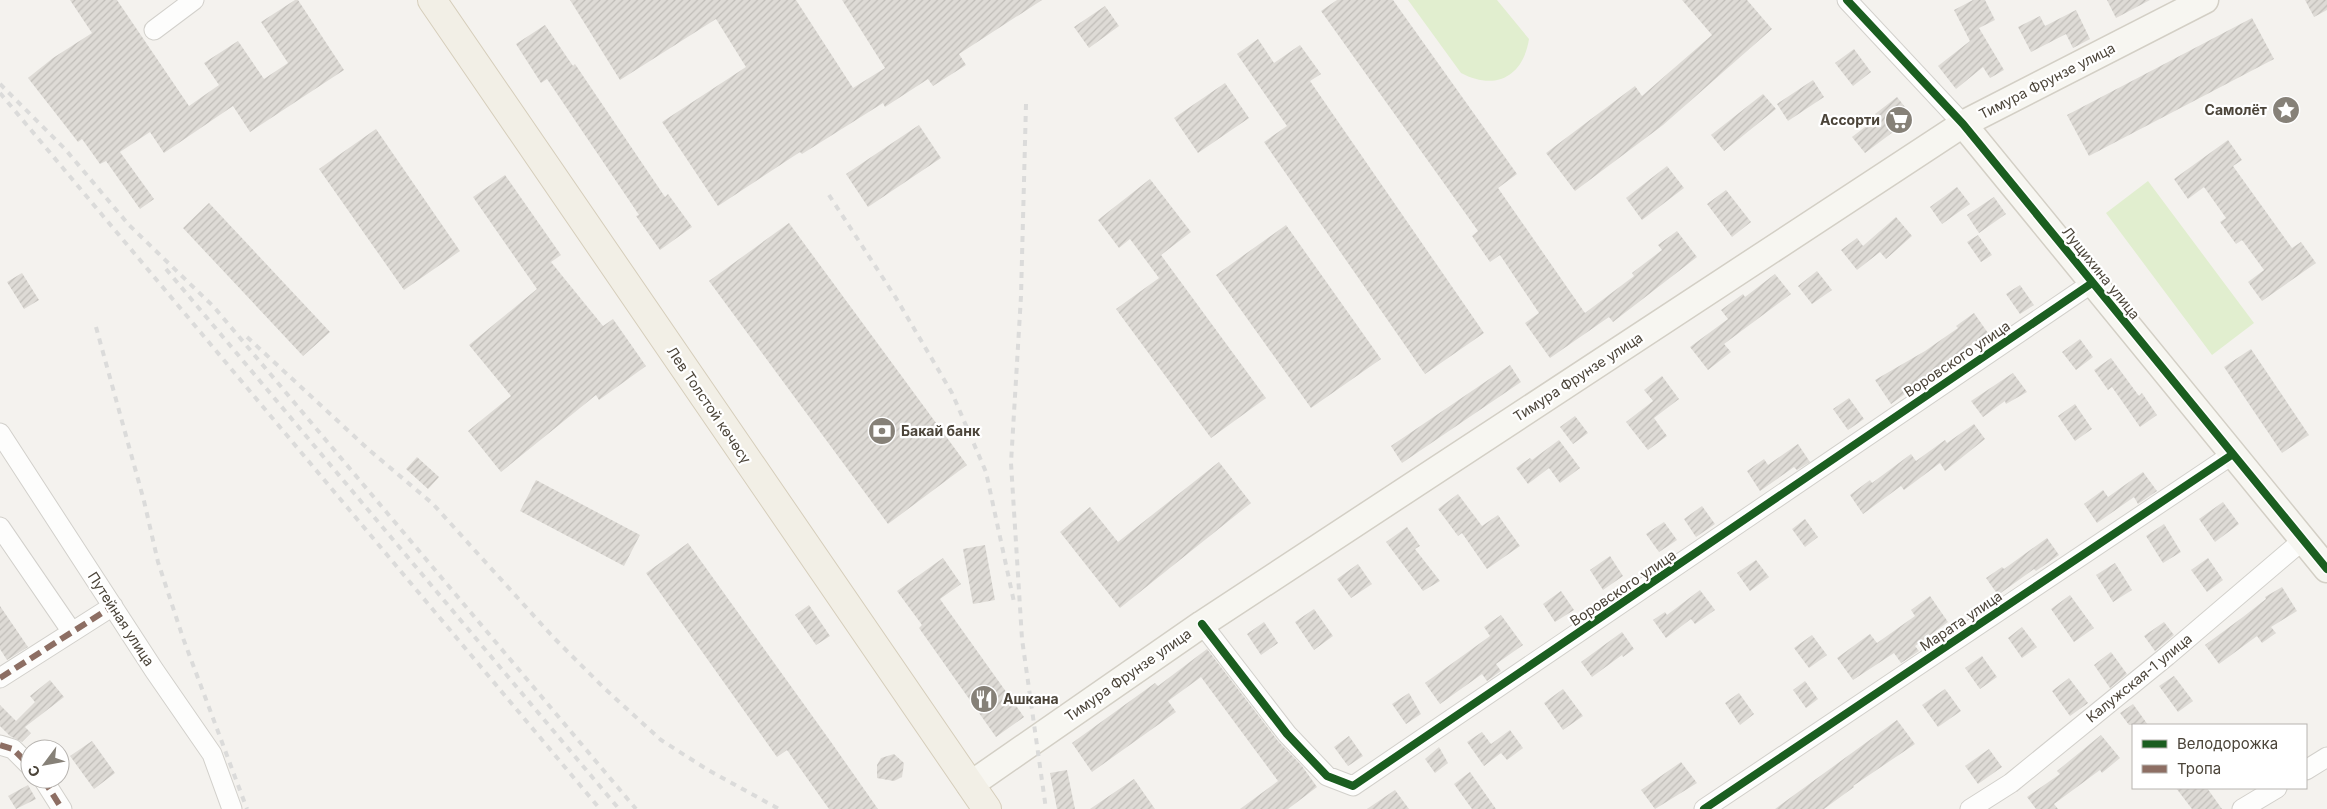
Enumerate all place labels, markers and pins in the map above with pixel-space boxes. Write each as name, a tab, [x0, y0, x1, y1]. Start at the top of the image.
place icon: Самолёт	[2271, 95, 2301, 125]
place label: Самолёт	[2205, 101, 2267, 118]
supermarket icon: Ассорти	[1884, 105, 1914, 135]
place label: Ассорти	[1820, 111, 1880, 128]
bank icon: Бакай банк	[867, 416, 897, 446]
place label: Бакай банк	[901, 422, 981, 439]
restaurant icon: Ашкана	[969, 684, 999, 714]
place label: Ашкана	[1003, 690, 1059, 707]

